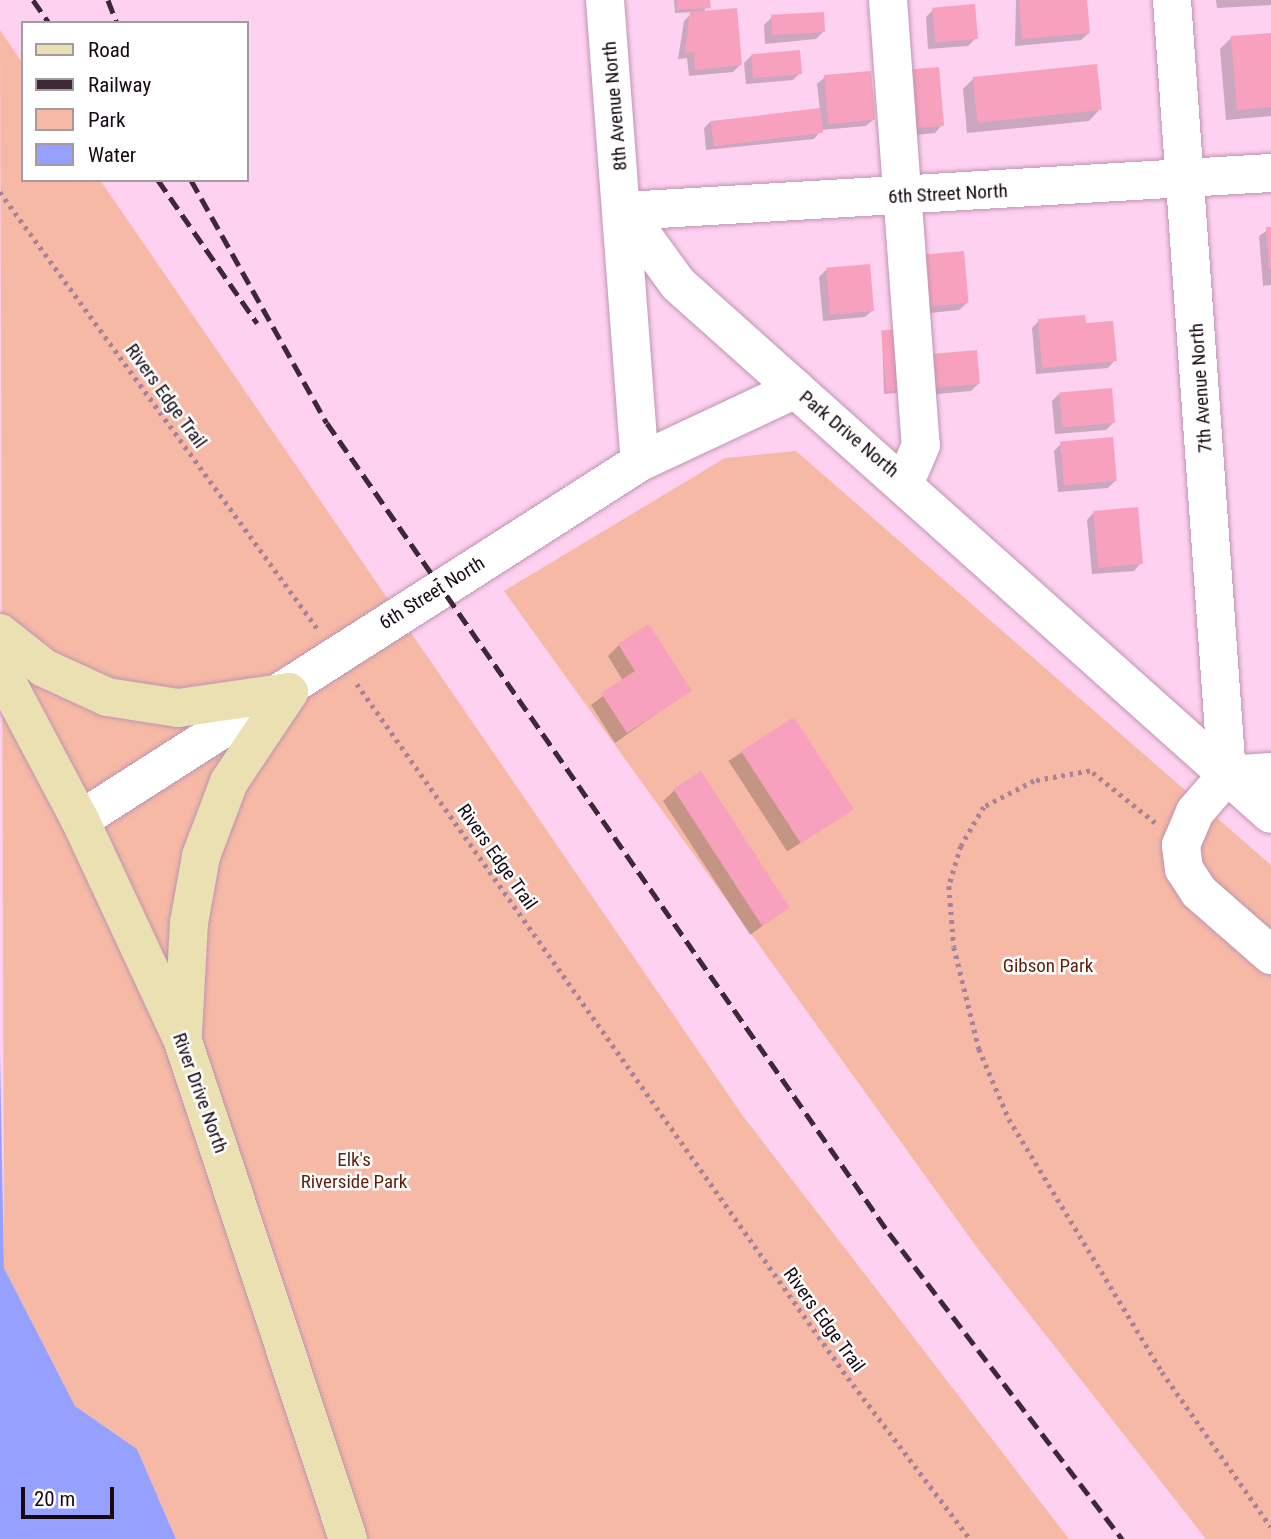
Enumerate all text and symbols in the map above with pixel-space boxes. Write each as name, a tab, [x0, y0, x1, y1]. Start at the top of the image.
legend	[21, 21, 248, 182]
text: Road	[88, 38, 130, 62]
street label: 8th Avenue North	[598, 40, 632, 172]
text: Railway	[88, 73, 151, 97]
text: Park	[88, 108, 125, 132]
text: Water	[88, 143, 136, 167]
street label: 6th Street North	[888, 179, 1008, 209]
street label: 7th Avenue North	[1185, 322, 1217, 454]
street label: Rivers Edge Trail	[120, 339, 212, 453]
street label: Park Drive North	[795, 386, 903, 482]
street label: 6th Street North	[375, 552, 489, 634]
street label: Rivers Edge Trail	[452, 800, 542, 914]
park label: Gibson Park	[1003, 955, 1093, 977]
street label: River Drive North	[168, 1030, 232, 1156]
park label: Elk's Riverside Park	[301, 1149, 407, 1193]
street label: Rivers Edge Trail	[778, 1263, 870, 1377]
scale bar	[24, 1472, 117, 1516]
text: 20 m	[34, 1487, 75, 1511]

